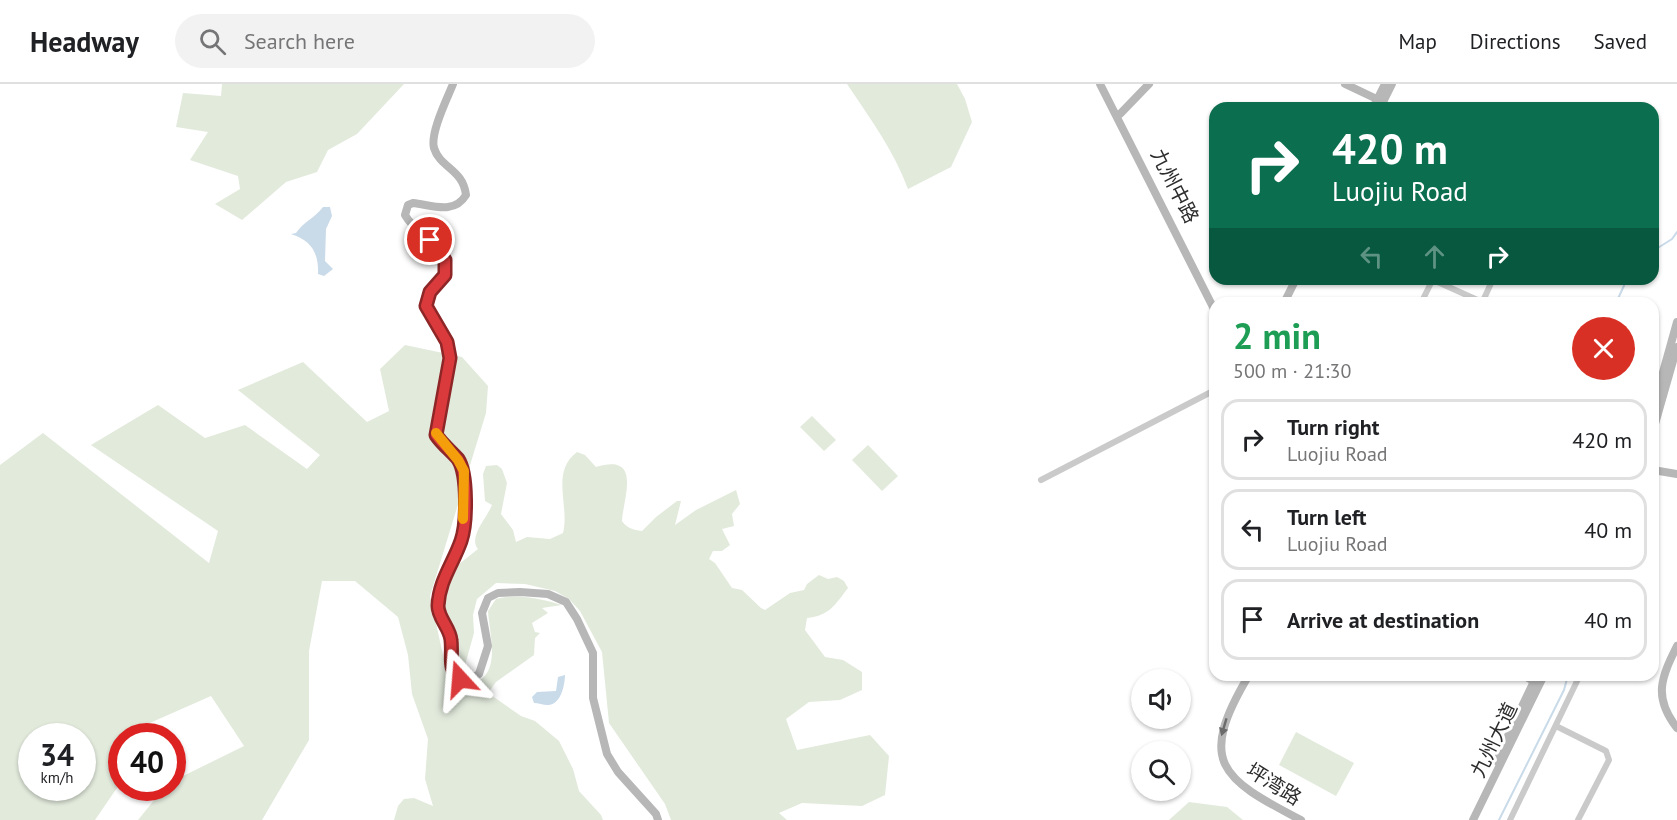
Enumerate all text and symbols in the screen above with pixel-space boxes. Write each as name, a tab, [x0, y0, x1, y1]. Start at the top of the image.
search box	[175, 14, 595, 68]
text: Headway	[30, 23, 139, 60]
icon: search	[196, 25, 229, 58]
text: Search here	[244, 27, 355, 55]
text: Map	[1398, 28, 1437, 55]
text: Directions	[1470, 28, 1561, 55]
text: Saved	[1594, 28, 1647, 55]
text: 420 m	[1332, 121, 1448, 176]
icon: right	[1233, 126, 1311, 204]
street label: 九州中路	[1145, 144, 1205, 228]
text: Luojiu Road	[1332, 174, 1468, 208]
pin	[404, 214, 455, 265]
icon: arrive	[413, 223, 446, 256]
icon: left	[1355, 240, 1388, 273]
icon: ahead	[1418, 240, 1451, 273]
icon: right	[1481, 240, 1514, 273]
text: 2 min	[1233, 312, 1321, 359]
button: close	[1572, 317, 1635, 380]
text: 500 m · 21:30	[1233, 358, 1351, 384]
text: Turn right	[1287, 413, 1379, 441]
icon: right	[1236, 423, 1269, 456]
text: 420 m	[1572, 426, 1632, 454]
text: Luojiu Road	[1287, 441, 1388, 467]
text: Turn left	[1287, 503, 1367, 531]
icon: left	[1236, 513, 1269, 546]
text: 40 m	[1584, 516, 1632, 544]
text: Luojiu Road	[1287, 531, 1388, 557]
icon: arrive	[1236, 603, 1269, 636]
text: Arrive at destination	[1287, 606, 1479, 634]
text: 40 m	[1584, 606, 1632, 634]
position arrow	[428, 647, 492, 711]
map controls	[1131, 669, 1191, 801]
button: sound	[1131, 669, 1191, 729]
street label: 九州大道	[1465, 698, 1523, 782]
one-way arrow	[1219, 718, 1228, 736]
speed limit sign: 40	[108, 723, 186, 801]
text: 34	[40, 735, 74, 774]
button: search	[1131, 741, 1191, 801]
street label: 坪湾路	[1242, 757, 1306, 811]
text: km/h	[41, 768, 73, 787]

